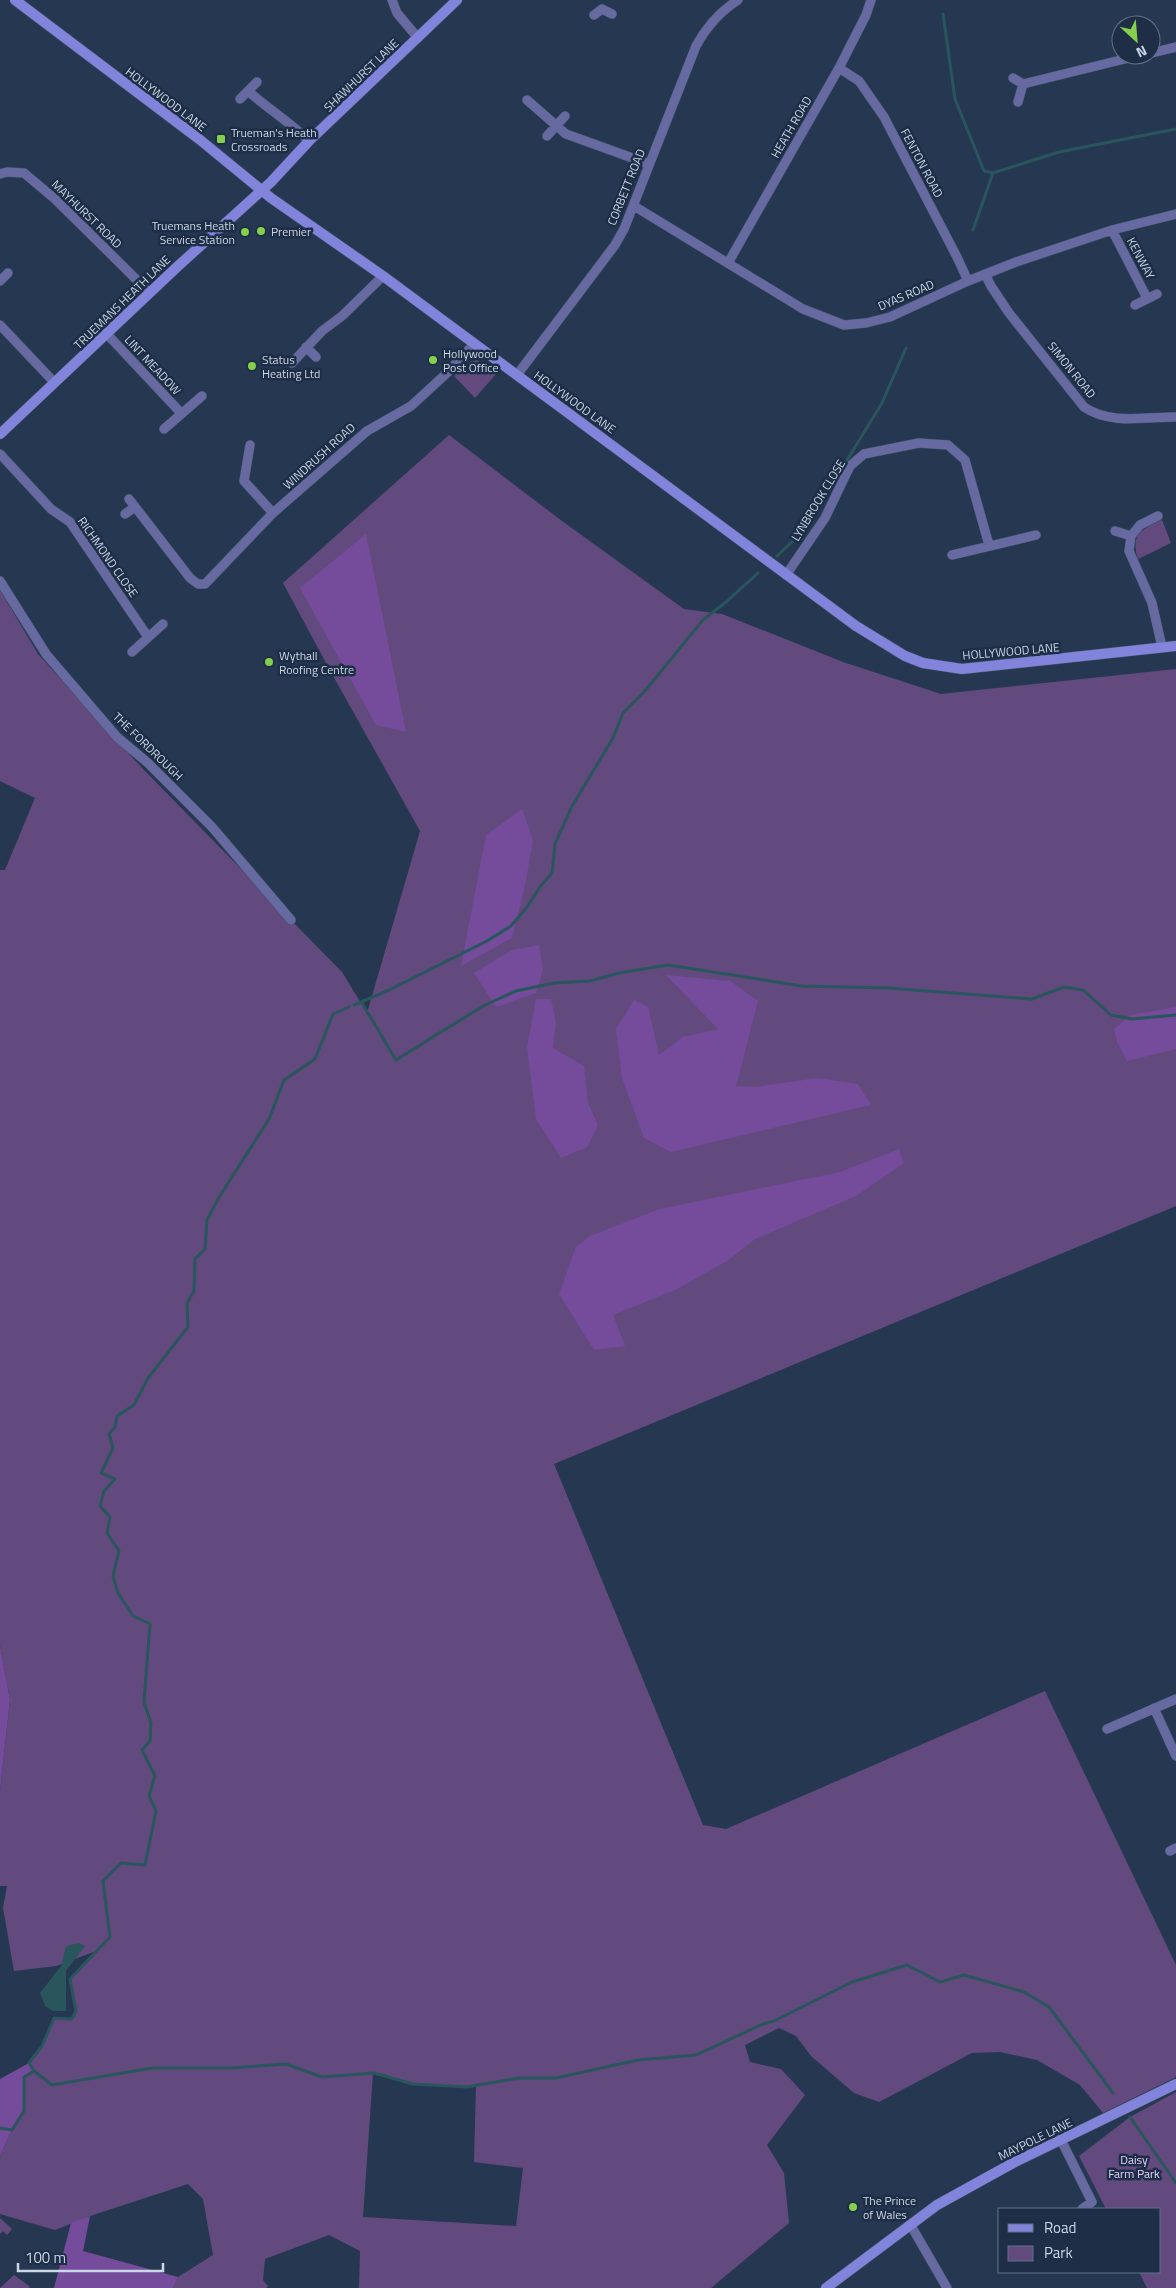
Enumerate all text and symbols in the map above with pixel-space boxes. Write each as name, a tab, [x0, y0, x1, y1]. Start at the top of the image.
north arrow	[1111, 15, 1161, 65]
street label: SHAWHURST LANE	[319, 34, 403, 116]
text: N	[1133, 41, 1151, 64]
street label: HOLLYWOOD LANE	[121, 62, 211, 136]
street label: HEATH ROAD	[766, 92, 816, 161]
place label: Trueman's Heath Crossroads	[231, 123, 317, 156]
street label: FENTON ROAD	[896, 125, 948, 201]
marker: Trueman's Heath Crossroads	[215, 133, 227, 145]
street label: CORBETT ROAD	[602, 146, 650, 228]
street label: MAYHURST ROAD	[47, 175, 127, 253]
place label: Truemans Heath Service Station	[152, 216, 235, 249]
place label: Premier	[271, 222, 311, 241]
marker: Premier	[255, 225, 267, 237]
marker: Truemans Heath Service Station	[239, 226, 251, 238]
street label: KENWAY	[1122, 234, 1160, 283]
street label: TRUEMANS HEATH LANE	[69, 250, 175, 353]
street label: DYAS ROAD	[875, 275, 937, 315]
street label: LINT MEADOW	[120, 331, 186, 399]
street label: SIMON ROAD	[1043, 337, 1101, 403]
place label: Hollywood Post Office	[443, 344, 499, 377]
place label: Status Heating Ltd	[262, 350, 320, 383]
marker: Hollywood Post Office	[427, 354, 439, 366]
marker: Status Heating Ltd	[246, 360, 258, 372]
street label: HOLLYWOOD LANE	[530, 366, 620, 439]
street label: WINDRUSH ROAD	[279, 418, 360, 494]
street label: LYNBROOK CLOSE	[786, 455, 850, 545]
street label: RICHMOND CLOSE	[73, 513, 143, 601]
street label: HOLLYWOOD LANE	[962, 637, 1061, 665]
place label: Wythall Roofing Centre	[279, 646, 354, 679]
marker: Wythall Roofing Centre	[263, 656, 275, 668]
street label: THE FORDROUGH	[109, 707, 187, 785]
street label: MAYPOLE LANE	[995, 2113, 1076, 2165]
park label: Daisy Farm Park	[1108, 2150, 1160, 2183]
place label: The Prince of Wales	[863, 2191, 916, 2224]
marker: The Prince of Wales	[847, 2201, 859, 2213]
legend	[998, 2208, 1161, 2273]
text: Road	[1044, 2216, 1076, 2239]
scale bar	[18, 2240, 162, 2272]
text: Park	[1044, 2241, 1073, 2264]
text: 100 m	[25, 2246, 66, 2269]

